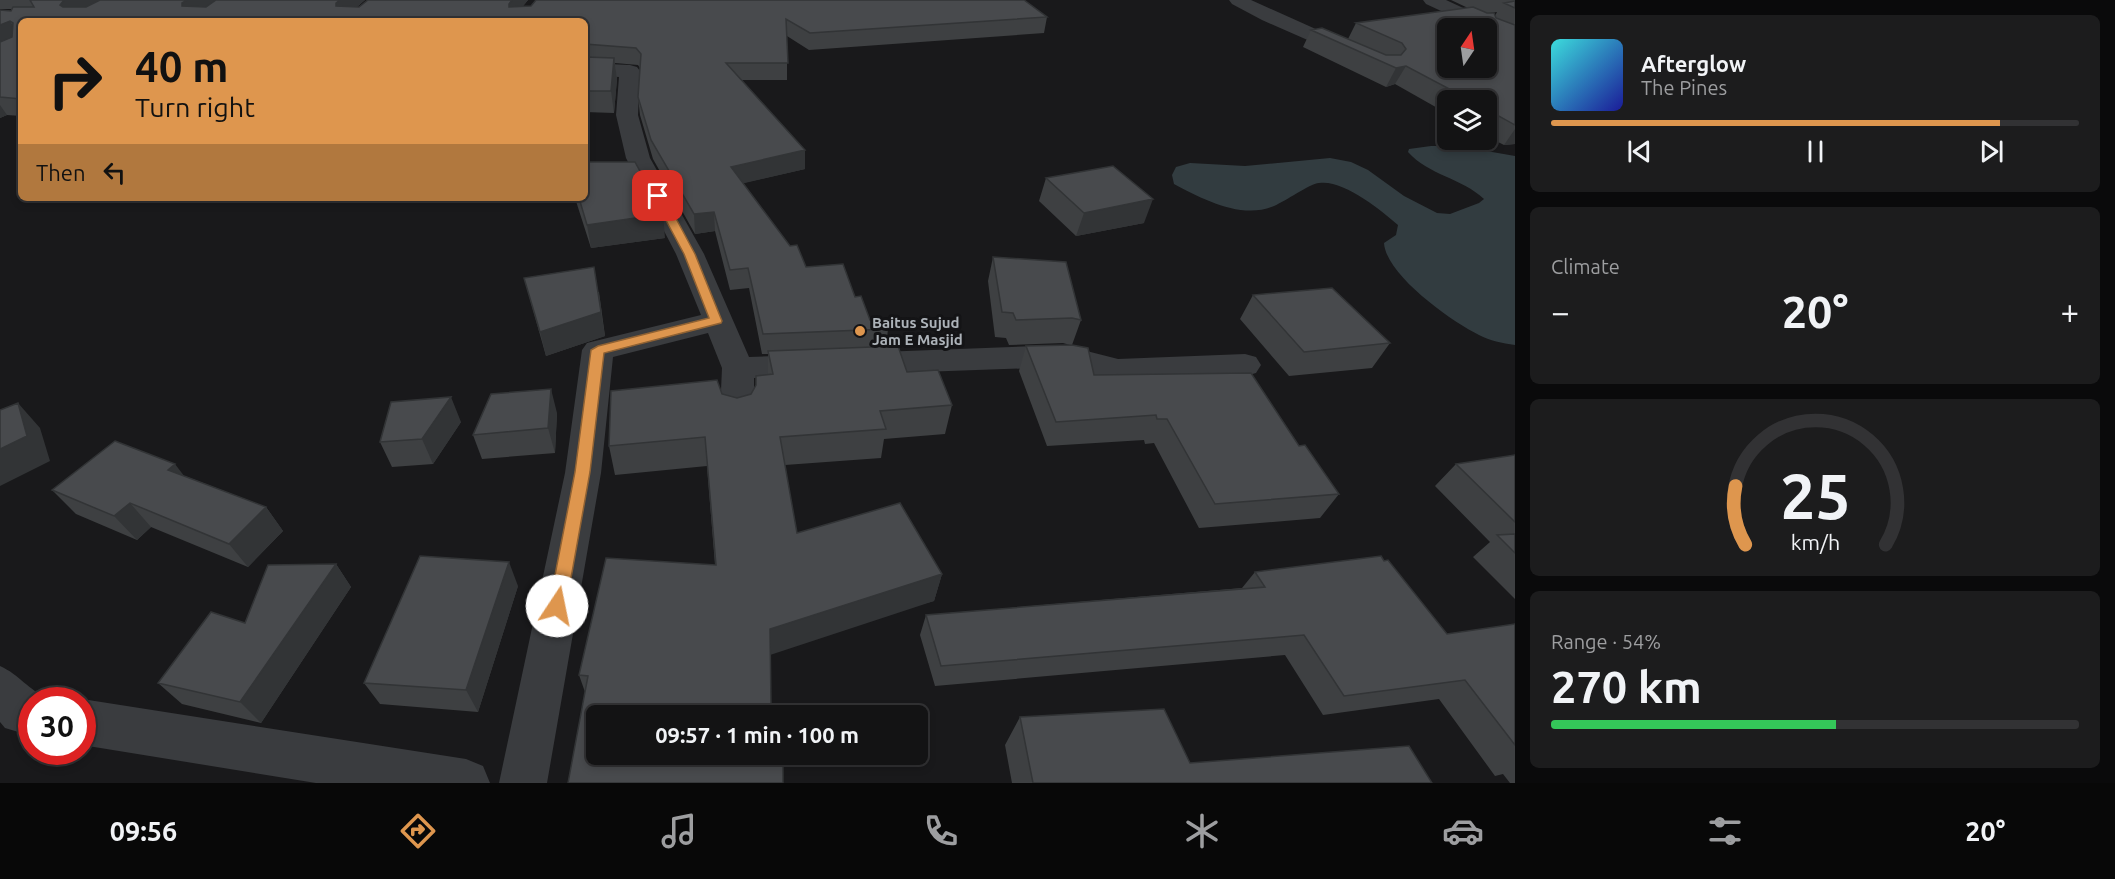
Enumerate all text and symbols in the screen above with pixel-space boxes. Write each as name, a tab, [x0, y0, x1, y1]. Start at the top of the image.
north arrow	[1437, 18, 1497, 78]
map controls	[1437, 18, 1497, 150]
icon: right	[36, 42, 114, 120]
text: 40 m	[135, 43, 229, 90]
text: Afterglow	[1641, 51, 1746, 76]
text: The Pines	[1641, 76, 1727, 99]
button: layers	[1437, 90, 1497, 150]
text: Turn right	[135, 92, 255, 122]
icon: previous	[1623, 135, 1656, 168]
icon: pause	[1799, 135, 1832, 168]
icon: next	[1975, 135, 2008, 168]
icon: left	[98, 156, 131, 189]
text: Then	[36, 160, 86, 185]
pin	[632, 170, 683, 221]
icon: arrive	[641, 179, 674, 212]
text: Climate	[1551, 255, 1620, 278]
text: 20°	[1782, 286, 1848, 337]
text: −	[1551, 293, 1570, 330]
text: +	[2060, 293, 2079, 330]
place label: Baitus Sujud Jam E Masjid	[872, 314, 963, 348]
marker: Baitus Sujud Jam E Masjid	[853, 324, 867, 338]
text: 25	[1780, 461, 1850, 531]
text: km/h	[1790, 530, 1840, 554]
position arrow	[525, 574, 589, 638]
text: Range · 54%	[1551, 630, 1661, 653]
text: 270 km	[1551, 661, 1702, 712]
speed limit sign: 30	[18, 687, 96, 765]
text: 09:57 · 1 min · 100 m	[655, 722, 859, 747]
icon: directions	[397, 810, 439, 852]
icon: music	[658, 810, 700, 852]
icon: phone	[920, 810, 962, 852]
icon: climate	[1181, 810, 1223, 852]
icon: car	[1442, 810, 1484, 852]
icon: filters	[1704, 810, 1746, 852]
text: 09:56	[110, 816, 177, 846]
text: 20°	[1965, 816, 2005, 846]

